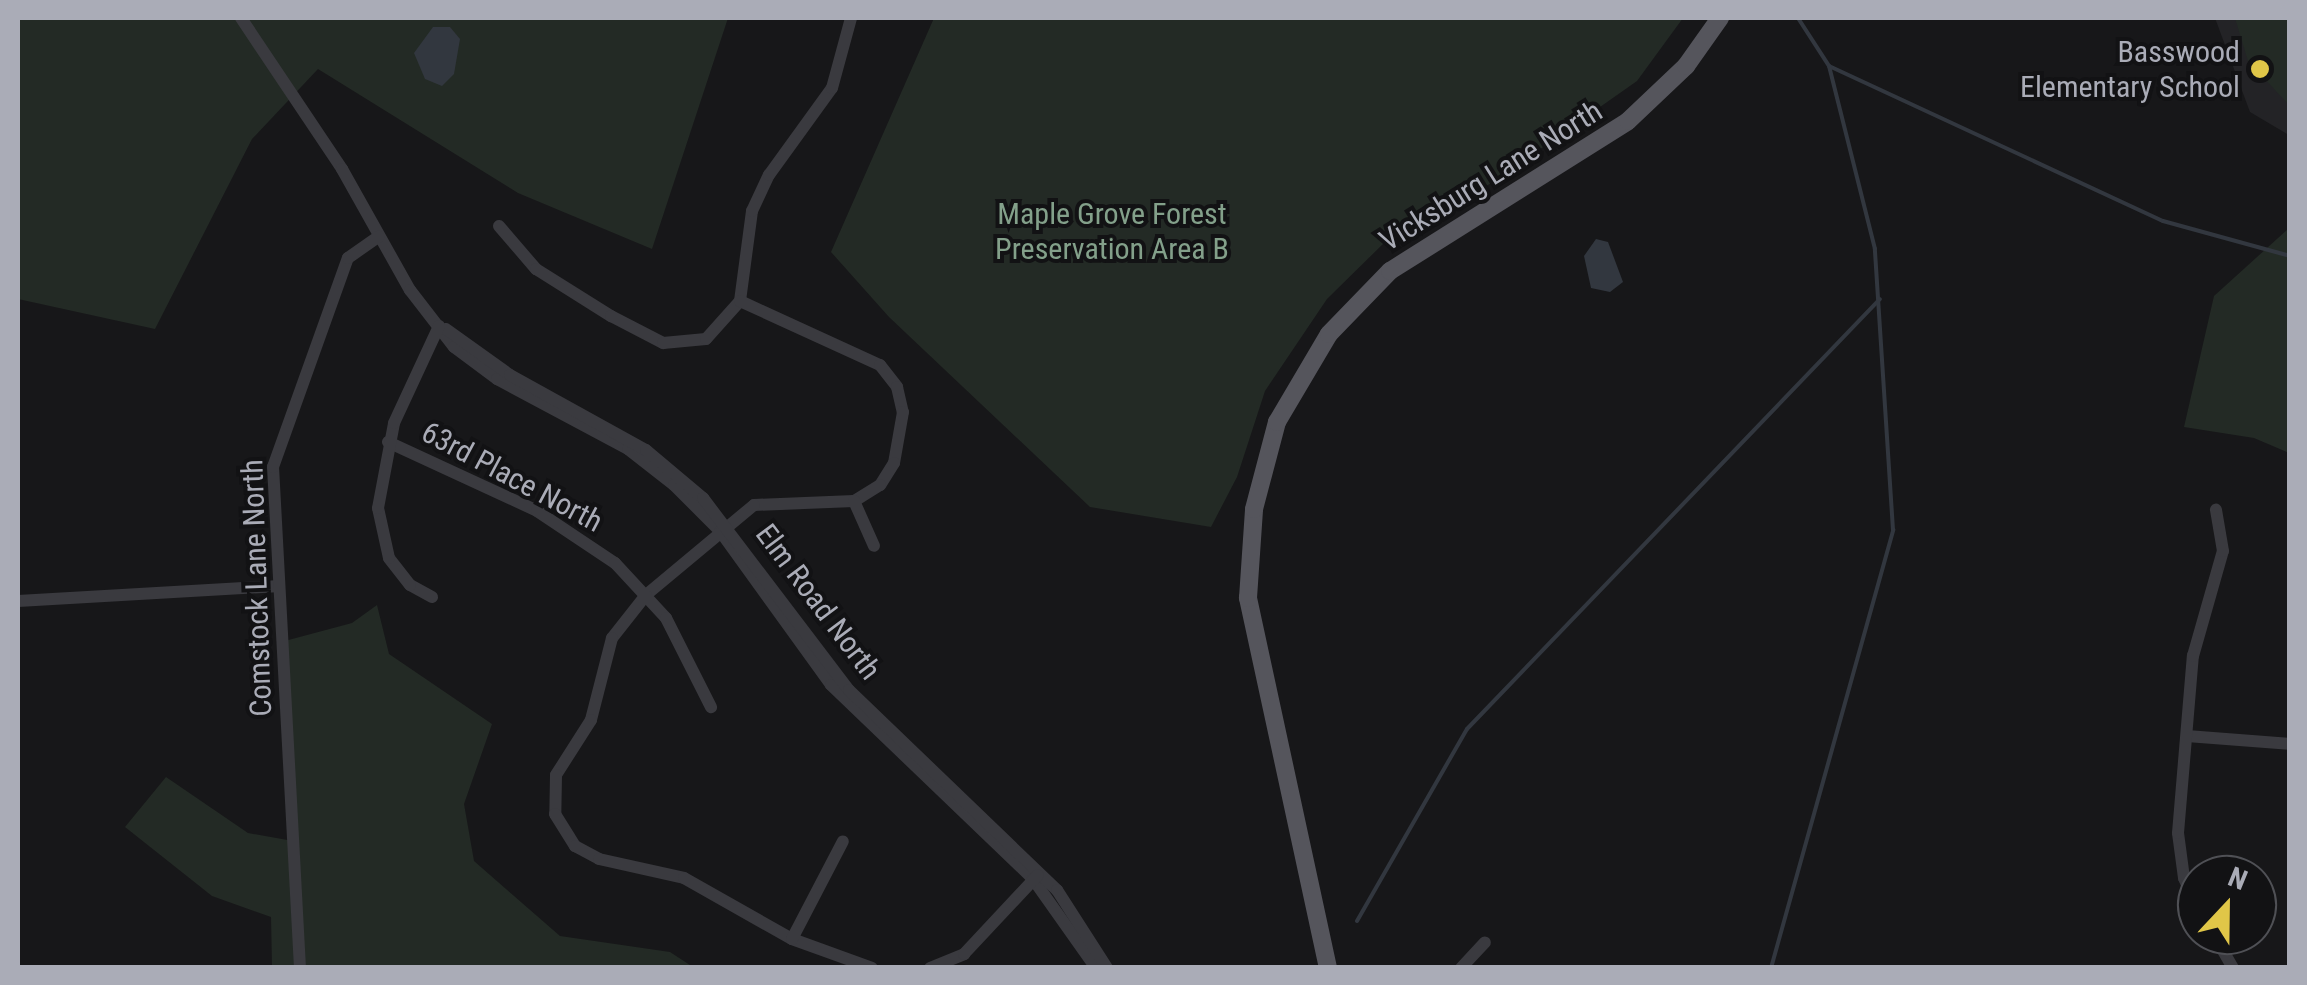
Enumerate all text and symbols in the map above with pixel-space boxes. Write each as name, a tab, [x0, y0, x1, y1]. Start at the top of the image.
place label: Basswood Elementary School	[2020, 34, 2240, 104]
marker: Basswood Elementary School	[2249, 58, 2271, 80]
street label: Vicksburg Lane North	[1373, 93, 1609, 259]
park label: Maple Grove Forest Preservation Area B	[995, 196, 1229, 266]
street label: 63rd Place North	[415, 414, 609, 540]
street label: Comstock Lane North	[235, 459, 279, 717]
street label: Elm Road North	[748, 517, 888, 687]
north arrow	[2177, 855, 2277, 955]
text: N	[2224, 860, 2252, 897]

